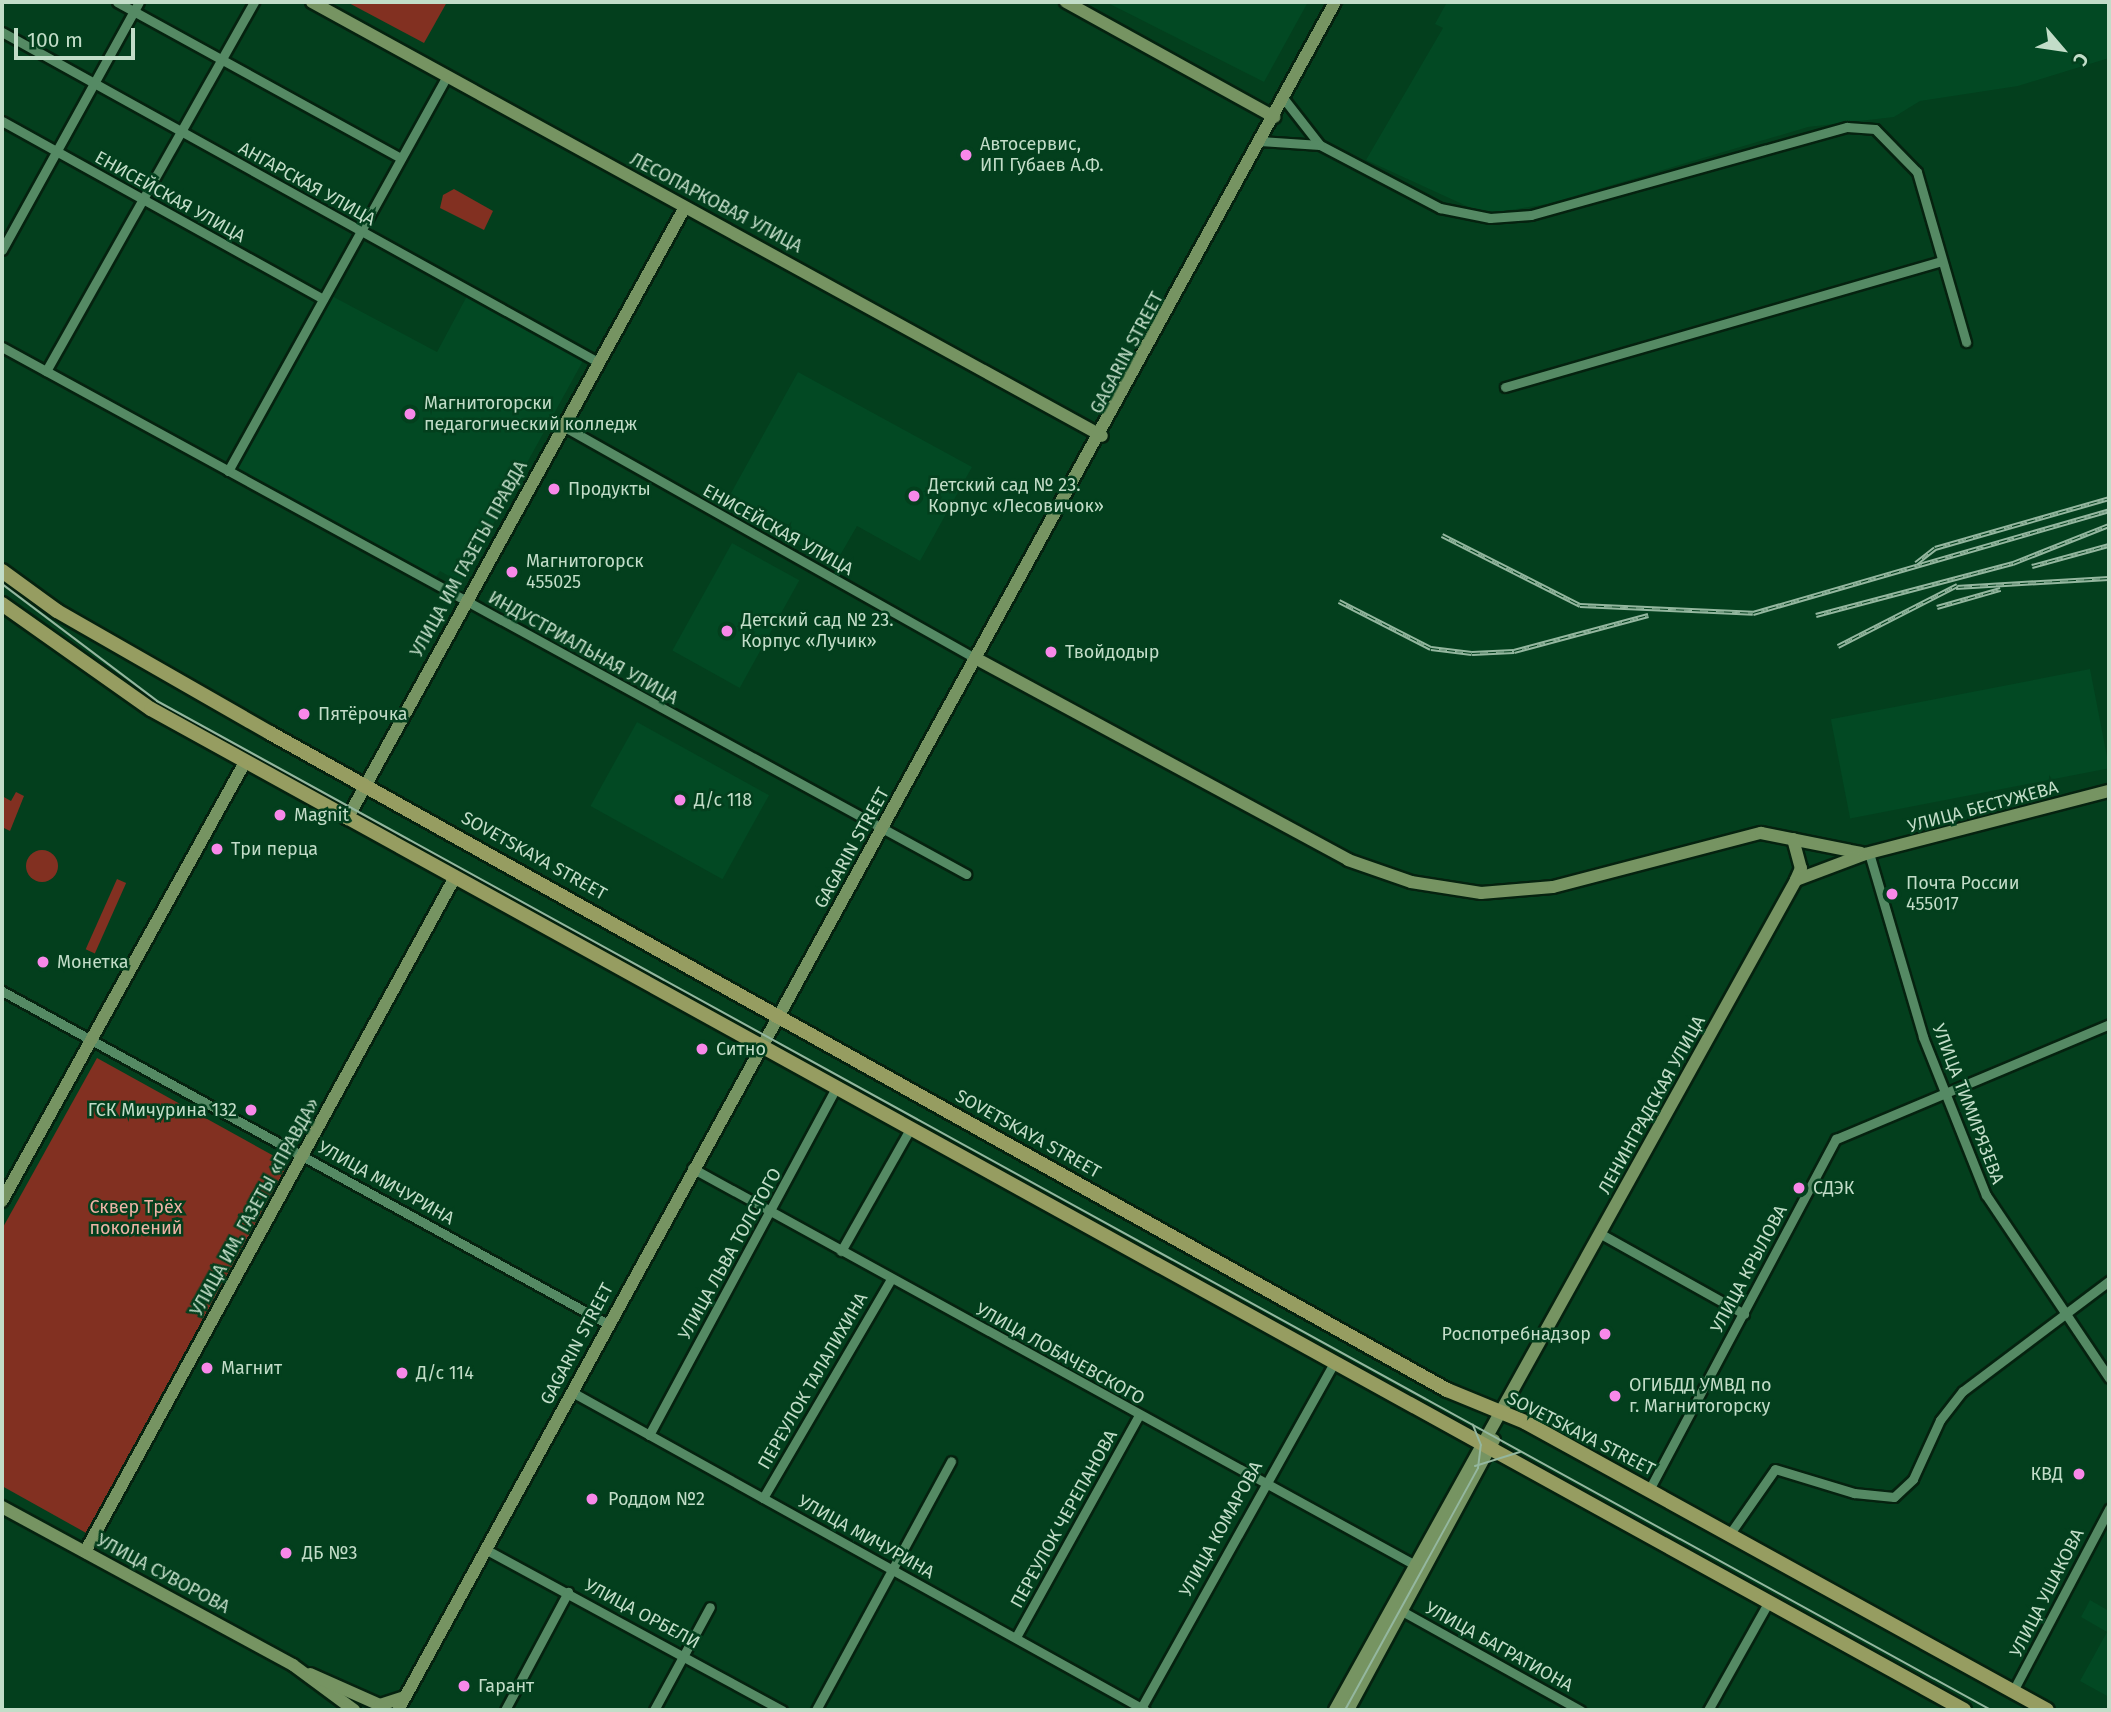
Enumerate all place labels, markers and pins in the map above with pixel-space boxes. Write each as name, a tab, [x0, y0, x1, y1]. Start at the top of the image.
place label: Автосервис, ИП Губаев А.Ф.	[980, 134, 1104, 176]
marker: Автосервис, ИП Губаев А.Ф.	[958, 147, 974, 163]
place label: Магнитогорски педагогический колледж	[424, 393, 637, 436]
marker: Магнитогорски педагогический колледж	[402, 406, 418, 422]
place label: Детский сад № 23. Корпус «Лесовичок»	[928, 475, 1104, 518]
place label: Продукты	[568, 478, 651, 500]
marker: Продукты	[546, 481, 562, 497]
marker: Детский сад № 23. Корпус «Лесовичок»	[906, 488, 922, 504]
place label: Магнитогорск 455025	[526, 551, 644, 594]
marker: Магнитогорск 455025	[504, 564, 520, 580]
place label: Детский сад № 23. Корпус «Лучик»	[741, 610, 893, 652]
marker: Детский сад № 23. Корпус «Лучик»	[719, 623, 735, 639]
place label: Твойдодыр	[1065, 641, 1159, 663]
marker: Твойдодыр	[1043, 644, 1059, 660]
place label: Пятёрочка	[318, 703, 408, 725]
marker: Пятёрочка	[296, 706, 312, 722]
place label: Д/с 118	[694, 789, 752, 811]
marker: Д/с 118	[672, 792, 688, 808]
place label: Magnit	[294, 804, 349, 826]
marker: Magnit	[272, 807, 288, 823]
place label: Три перца	[231, 838, 318, 860]
marker: Три перца	[209, 841, 225, 857]
place label: Почта России 455017	[1906, 873, 2019, 916]
marker: Почта России 455017	[1884, 886, 1900, 902]
place label: Монетка	[57, 951, 129, 973]
marker: Монетка	[35, 954, 51, 970]
place label: Ситно	[716, 1038, 766, 1060]
marker: Ситно	[694, 1041, 710, 1057]
place label: ГСК Мичурина 132	[88, 1099, 237, 1121]
marker: ГСК Мичурина 132	[243, 1102, 259, 1118]
place label: СДЭК	[1813, 1177, 1854, 1199]
marker: СДЭК	[1791, 1180, 1807, 1196]
place label: Роспотребнадзор	[1442, 1323, 1591, 1345]
marker: Роспотребнадзор	[1597, 1326, 1613, 1342]
place label: Магнит	[221, 1357, 282, 1379]
marker: Магнит	[199, 1360, 215, 1376]
place label: Д/с 114	[416, 1362, 474, 1384]
marker: Д/с 114	[394, 1365, 410, 1381]
place label: ОГИБДД УМВД по г. Магнитогорску	[1629, 1375, 1771, 1418]
marker: ОГИБДД УМВД по г. Магнитогорску	[1607, 1388, 1623, 1404]
place label: КВД	[2030, 1463, 2063, 1485]
marker: КВД	[2069, 1464, 2089, 1484]
place label: Роддом №2	[608, 1488, 705, 1510]
marker: Роддом №2	[582, 1489, 602, 1509]
place label: ДБ №3	[302, 1542, 357, 1564]
marker: ДБ №3	[276, 1543, 296, 1563]
place label: Гарант	[478, 1675, 534, 1697]
marker: Гарант	[456, 1678, 472, 1694]

